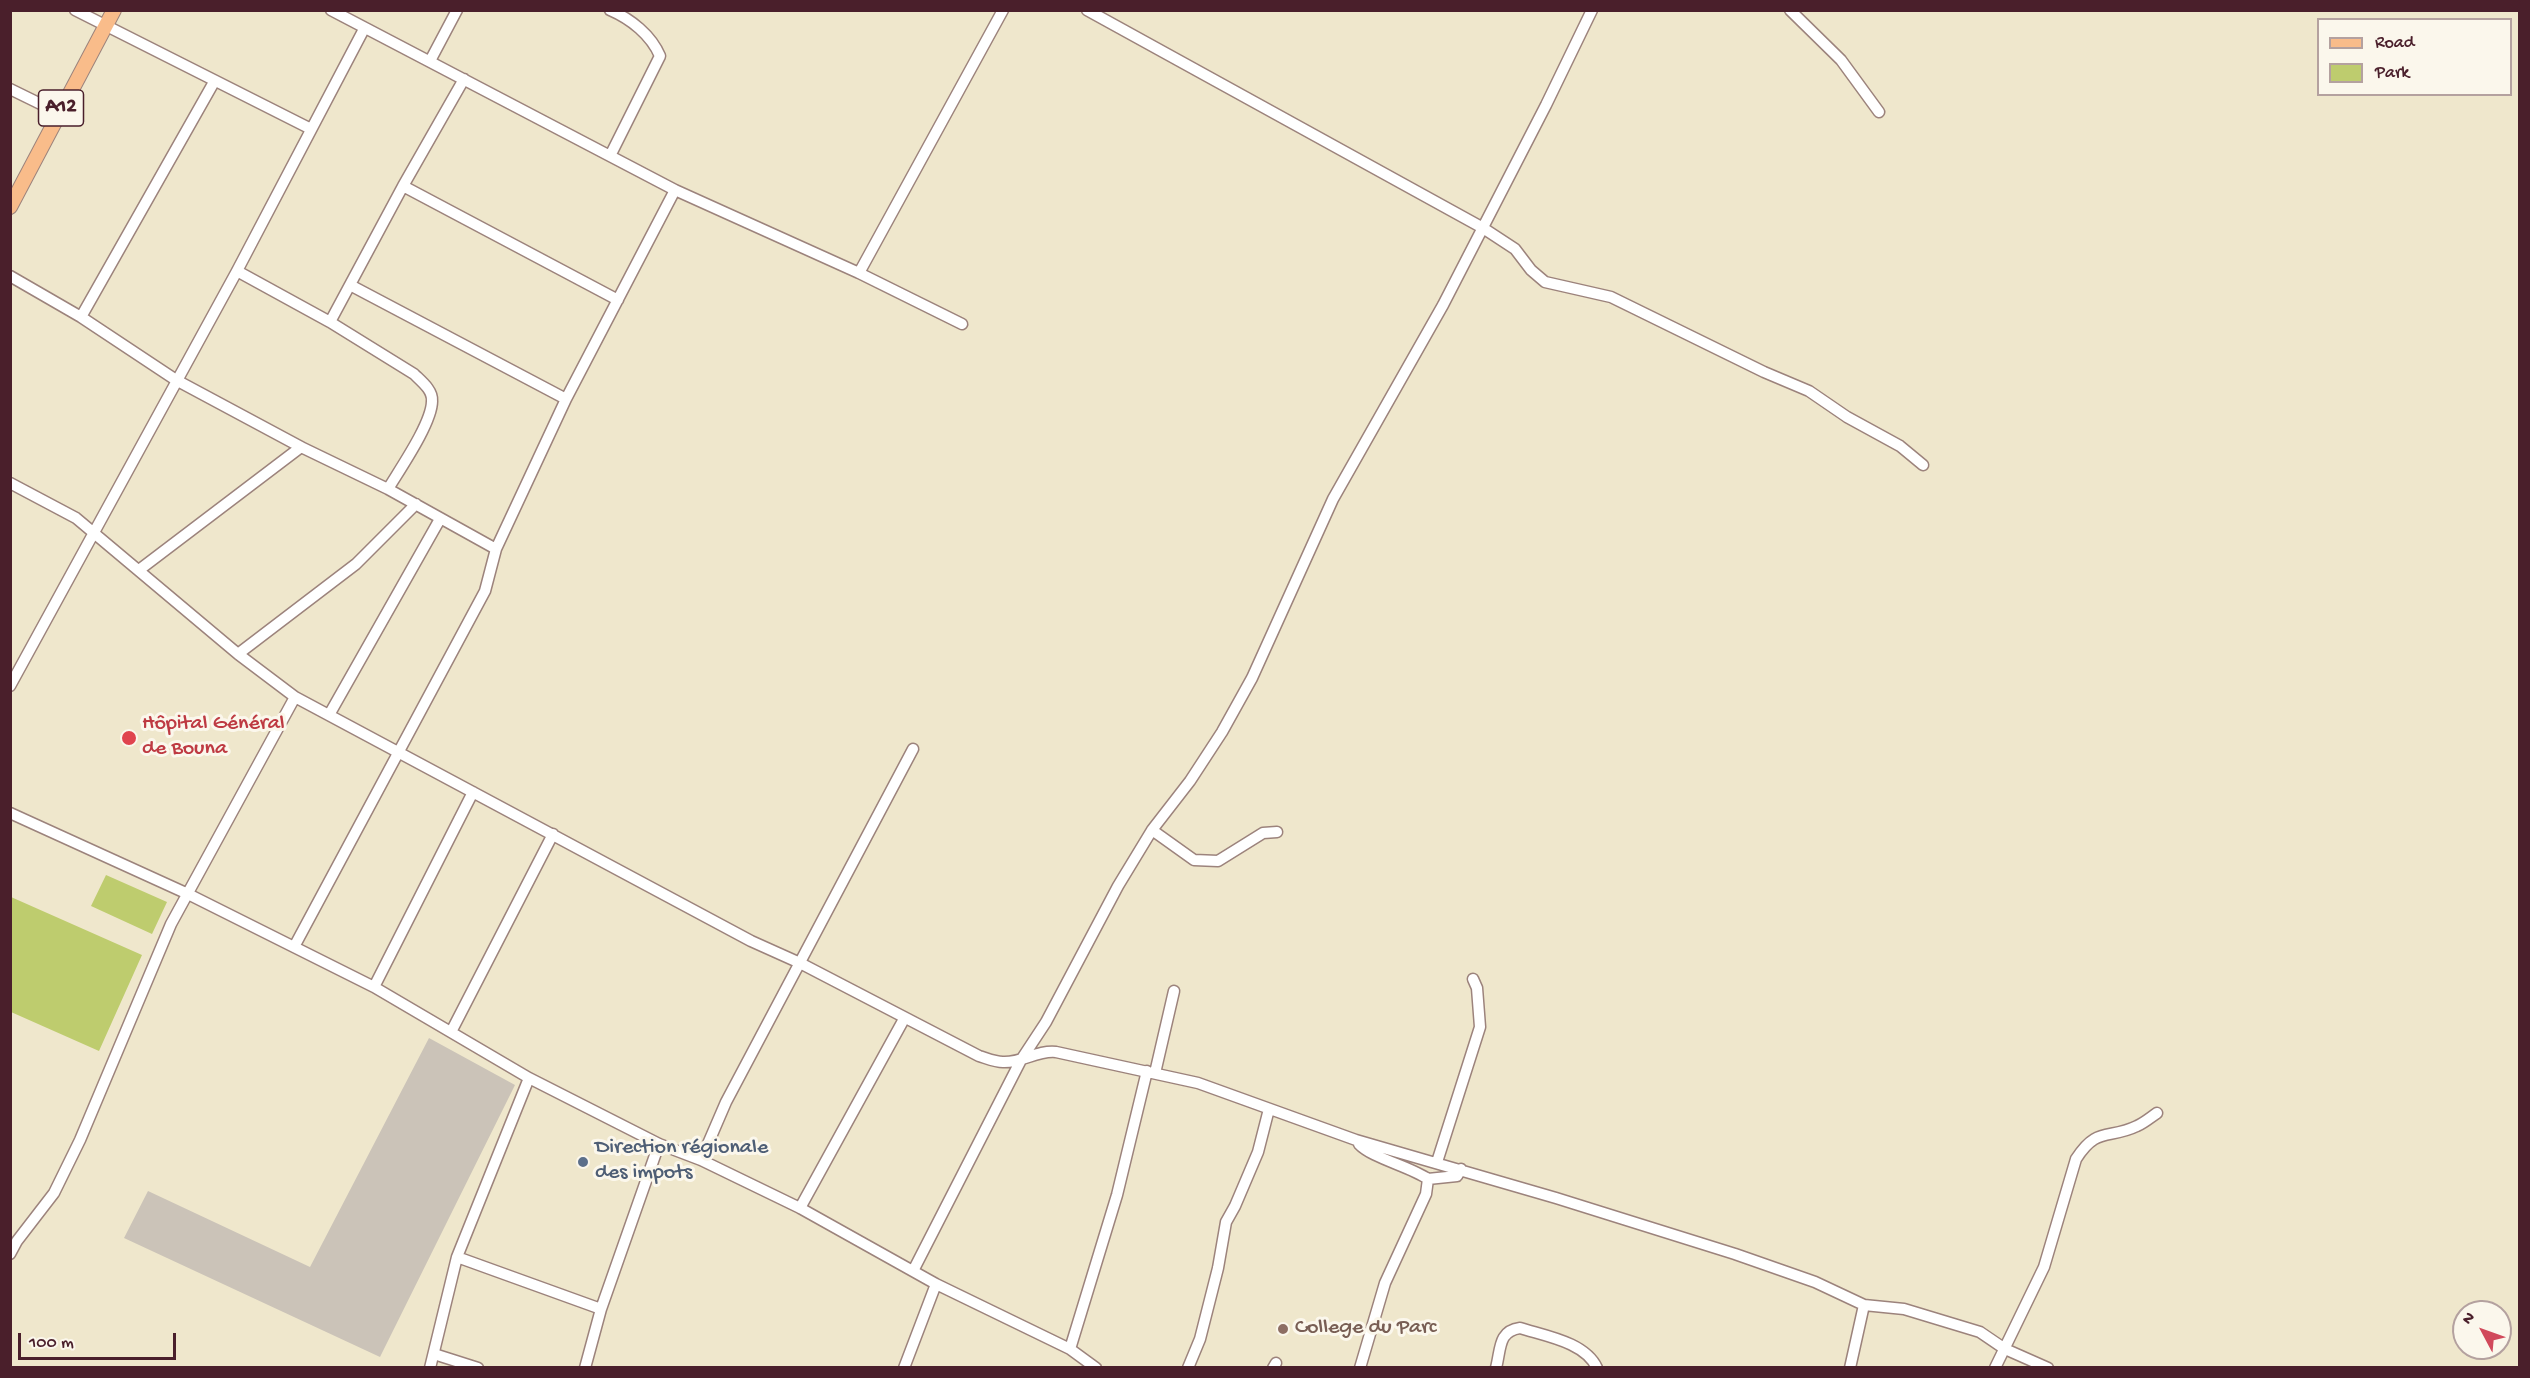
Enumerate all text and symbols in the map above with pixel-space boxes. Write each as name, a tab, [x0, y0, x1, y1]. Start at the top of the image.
legend	[2317, 18, 2512, 96]
text: Road	[2375, 33, 2414, 54]
text: Park	[2375, 63, 2409, 84]
road number: A12	[38, 90, 84, 126]
place label: Hôpital Général de Bouna	[142, 712, 285, 764]
marker: Hôpital Général de Bouna	[120, 729, 138, 747]
place label: Direction régionale des impots	[595, 1136, 768, 1188]
marker: Direction régionale des impots	[576, 1155, 590, 1169]
north arrow	[2452, 1300, 2512, 1360]
text: N	[2459, 1309, 2480, 1329]
place label: College du Parc	[1295, 1316, 1437, 1342]
scale bar	[21, 1321, 178, 1359]
marker: College du Parc	[1276, 1322, 1290, 1336]
text: 100 m	[29, 1333, 74, 1354]

